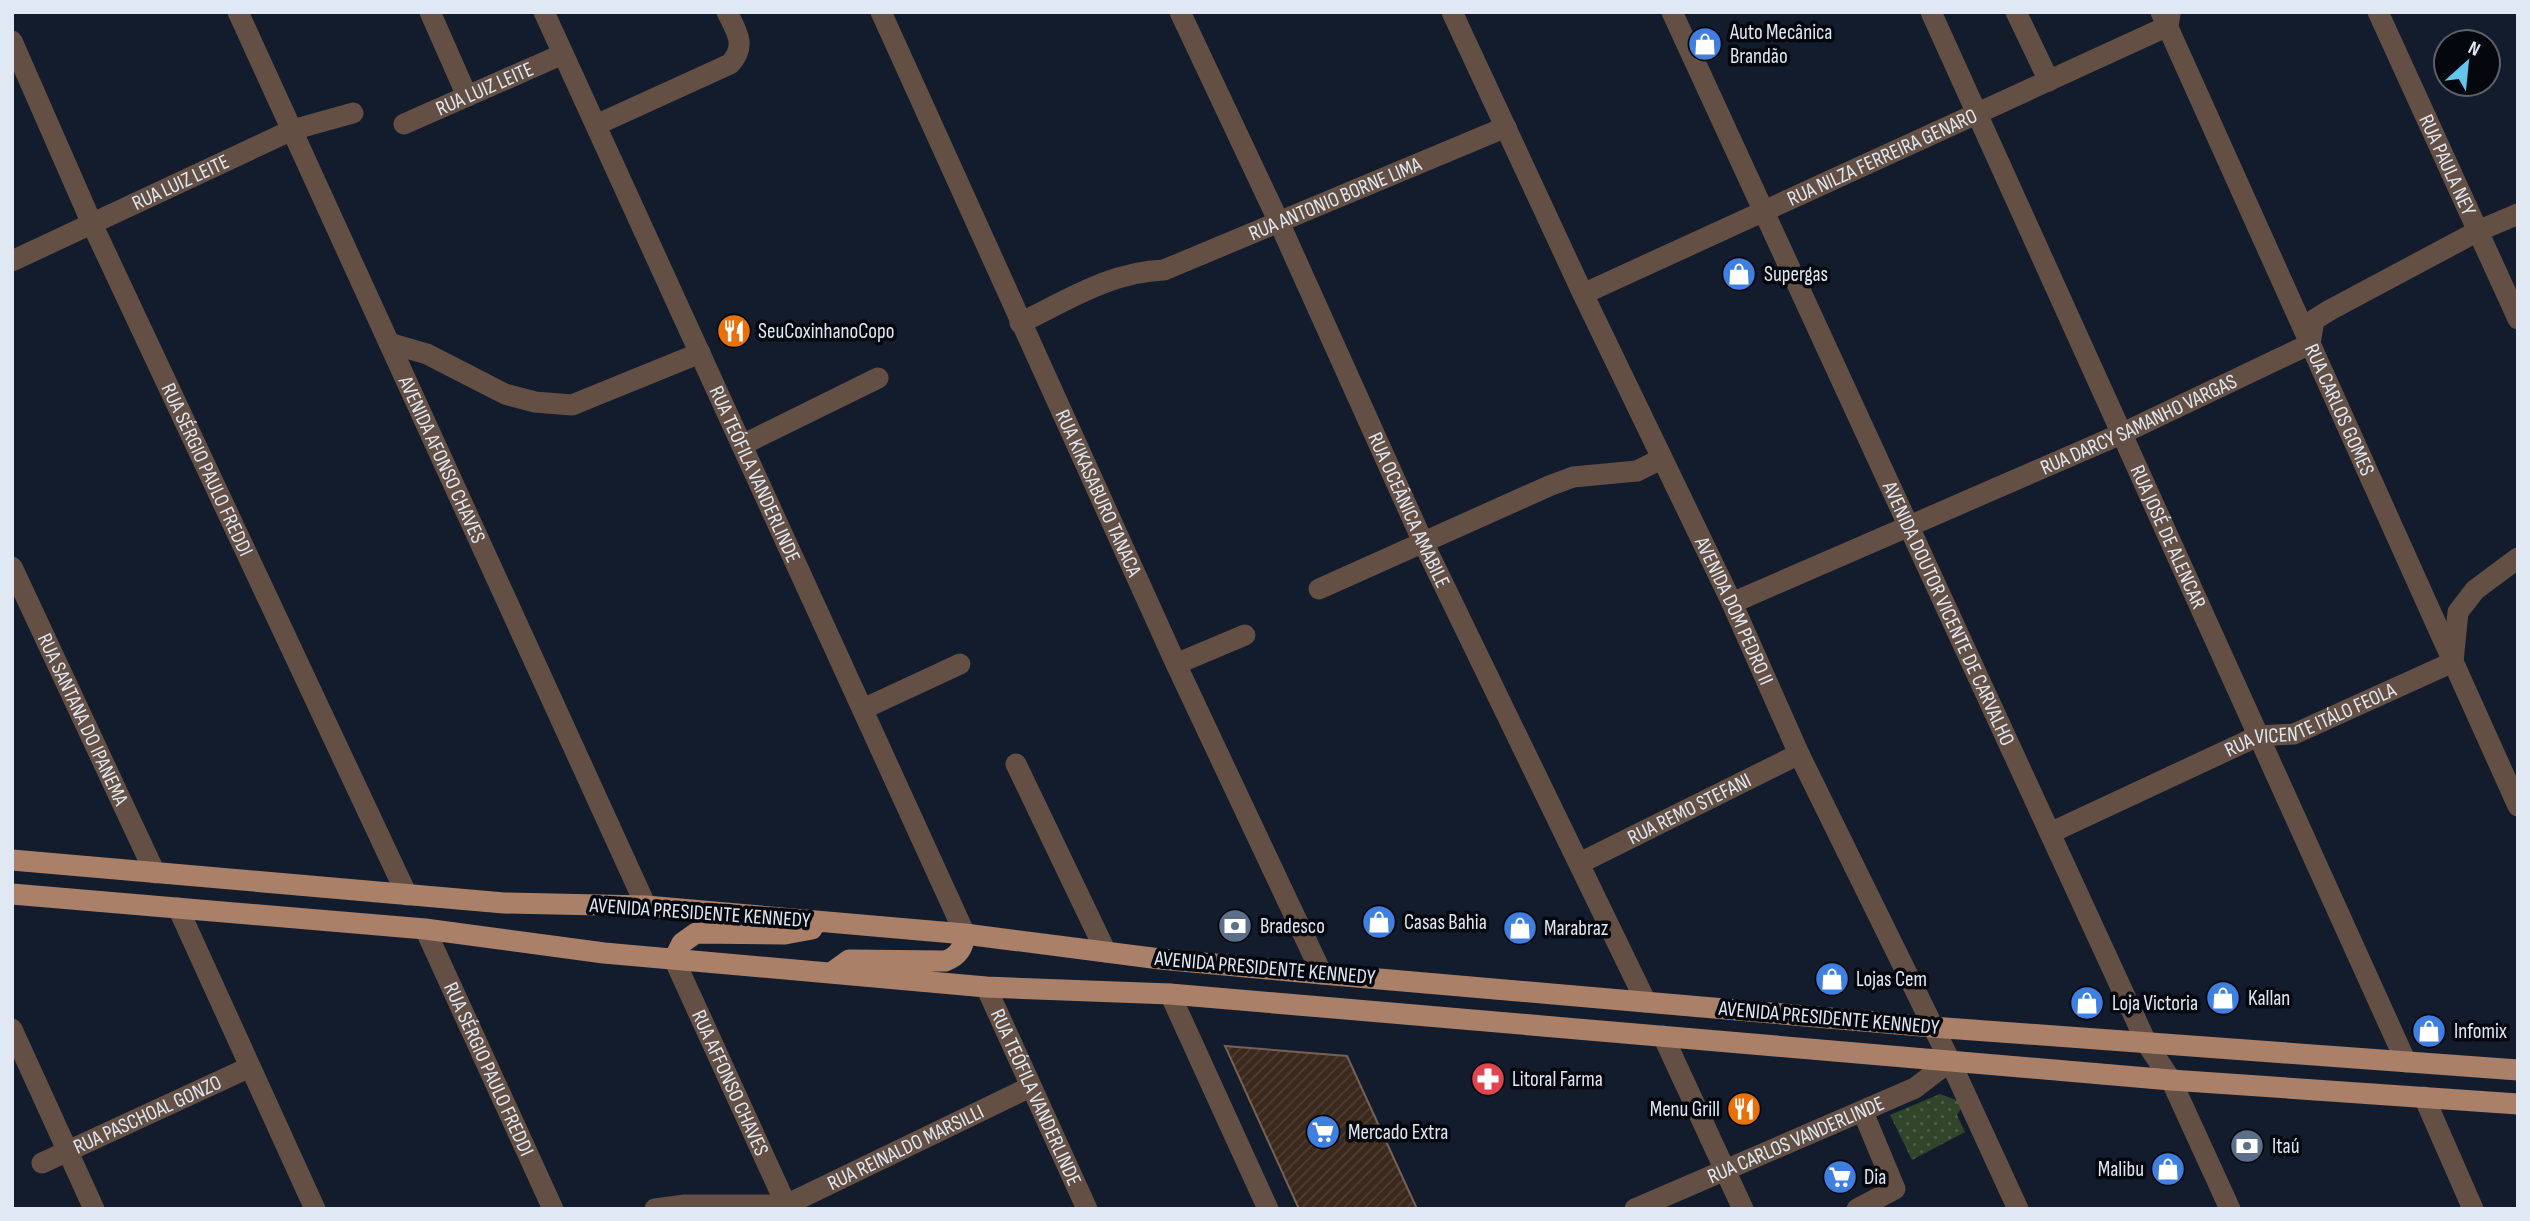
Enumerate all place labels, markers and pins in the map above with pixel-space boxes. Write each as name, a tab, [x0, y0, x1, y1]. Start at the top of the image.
place label: Auto Mecânica Brandão	[1729, 20, 1832, 69]
shop icon: Auto Mecânica Brandão	[1686, 25, 1724, 63]
shop icon: Supergas	[1720, 255, 1758, 293]
place label: Supergas	[1764, 262, 1828, 287]
restaurant icon: SeuCoxinhanoCopo	[715, 312, 753, 350]
place label: SeuCoxinhanoCopo	[758, 319, 894, 344]
shop icon: Casas Bahia	[1360, 903, 1398, 941]
bank icon: Bradesco	[1216, 907, 1254, 945]
shop icon: Marabraz	[1501, 909, 1539, 947]
place label: Casas Bahia	[1404, 910, 1487, 935]
place label: Bradesco	[1260, 914, 1325, 939]
place label: Marabraz	[1544, 916, 1609, 941]
shop icon: Lojas Cem	[1813, 960, 1851, 998]
place label: Lojas Cem	[1856, 967, 1927, 992]
shop icon: Kallan	[2204, 979, 2242, 1017]
shop icon: Loja Victoria	[2068, 984, 2106, 1022]
place label: Kallan	[2248, 986, 2290, 1011]
place label: Loja Victoria	[2112, 991, 2198, 1016]
shop icon: Infomix	[2410, 1012, 2448, 1050]
place label: Infomix	[2454, 1019, 2507, 1044]
pharmacy icon: Litoral Farma	[1469, 1060, 1507, 1098]
place label: Litoral Farma	[1512, 1067, 1603, 1092]
restaurant icon: Menu Grill	[1725, 1090, 1763, 1128]
place label: Menu Grill	[1650, 1097, 1720, 1122]
supermarket icon: Mercado Extra	[1304, 1113, 1342, 1151]
place label: Mercado Extra	[1348, 1120, 1448, 1145]
bank icon: Itaú	[2228, 1127, 2266, 1165]
place label: Itaú	[2272, 1134, 2299, 1159]
shop icon: Malibu	[2149, 1150, 2187, 1188]
place label: Malibu	[2098, 1157, 2144, 1182]
supermarket icon: Dia	[1821, 1158, 1859, 1196]
place label: Dia	[1864, 1165, 1886, 1190]

